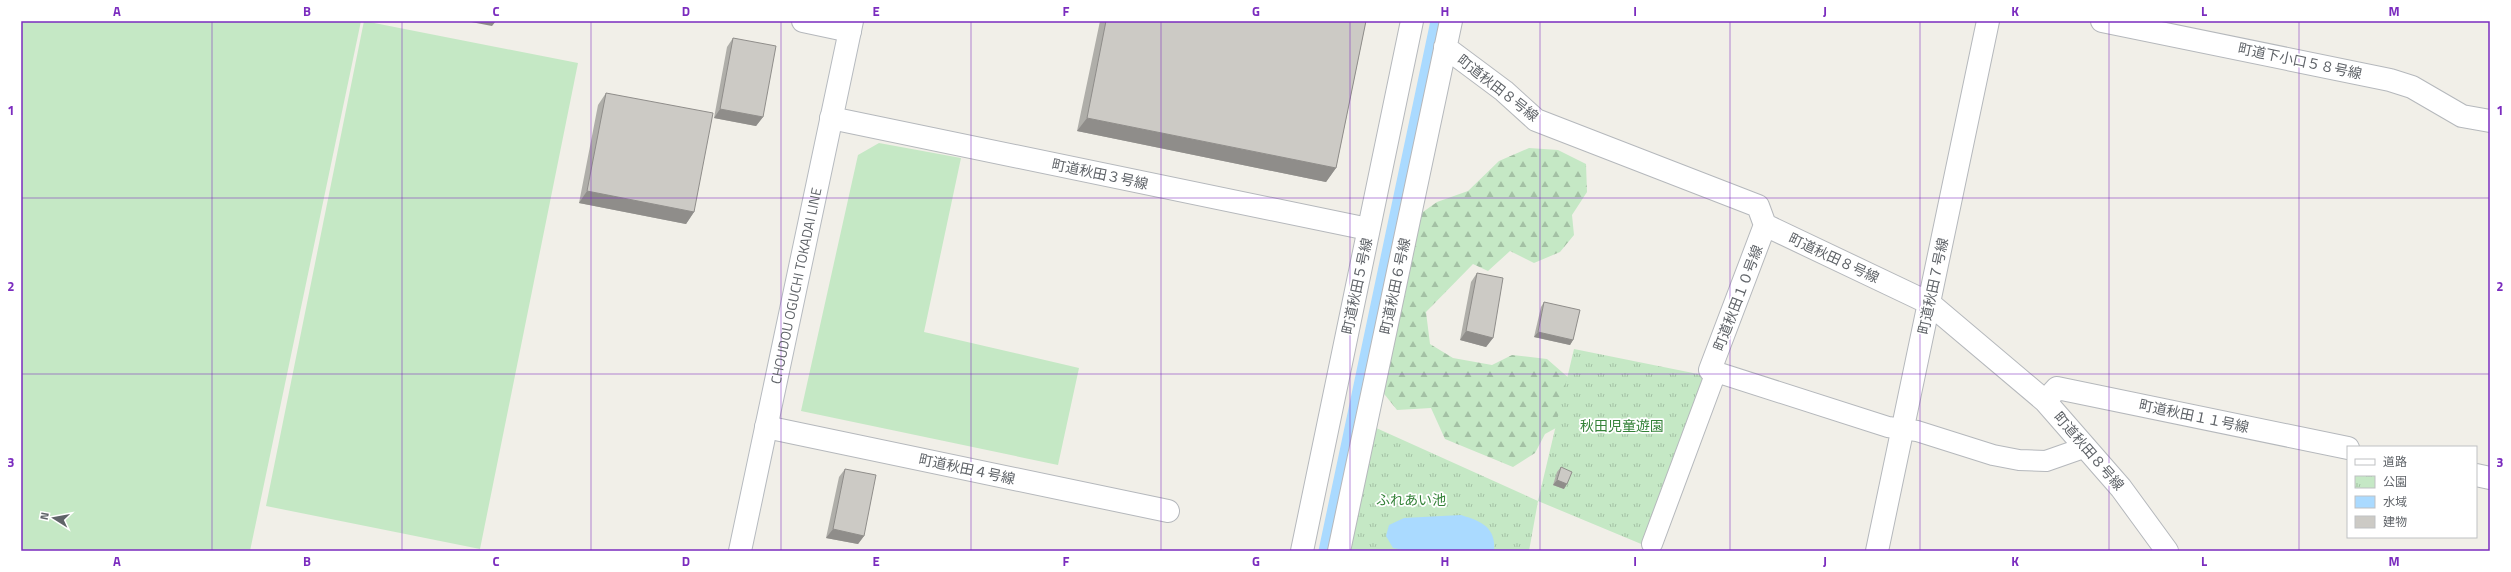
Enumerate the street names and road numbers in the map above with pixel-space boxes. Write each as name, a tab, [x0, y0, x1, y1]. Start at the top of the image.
street label: 町道下小口５８号線	[2236, 37, 2364, 84]
street label: 町道秋田８号線	[1453, 49, 1543, 126]
street label: 町道秋田３号線	[1050, 153, 1150, 194]
street label: CHOUDOU OGUCHI TOKADAI LINE	[765, 185, 827, 386]
street label: 町道秋田８号線	[1785, 227, 1883, 288]
street label: 町道秋田５号線	[1336, 236, 1377, 336]
street label: 町道秋田６号線	[1374, 236, 1415, 336]
street label: 町道秋田７号線	[1912, 236, 1953, 336]
street label: 町道秋田１０号線	[1708, 242, 1767, 354]
street label: 町道秋田１１号線	[2137, 394, 2251, 437]
street label: 町道秋田８号線	[2049, 407, 2129, 495]
street label: 町道秋田４号線	[917, 448, 1017, 489]

